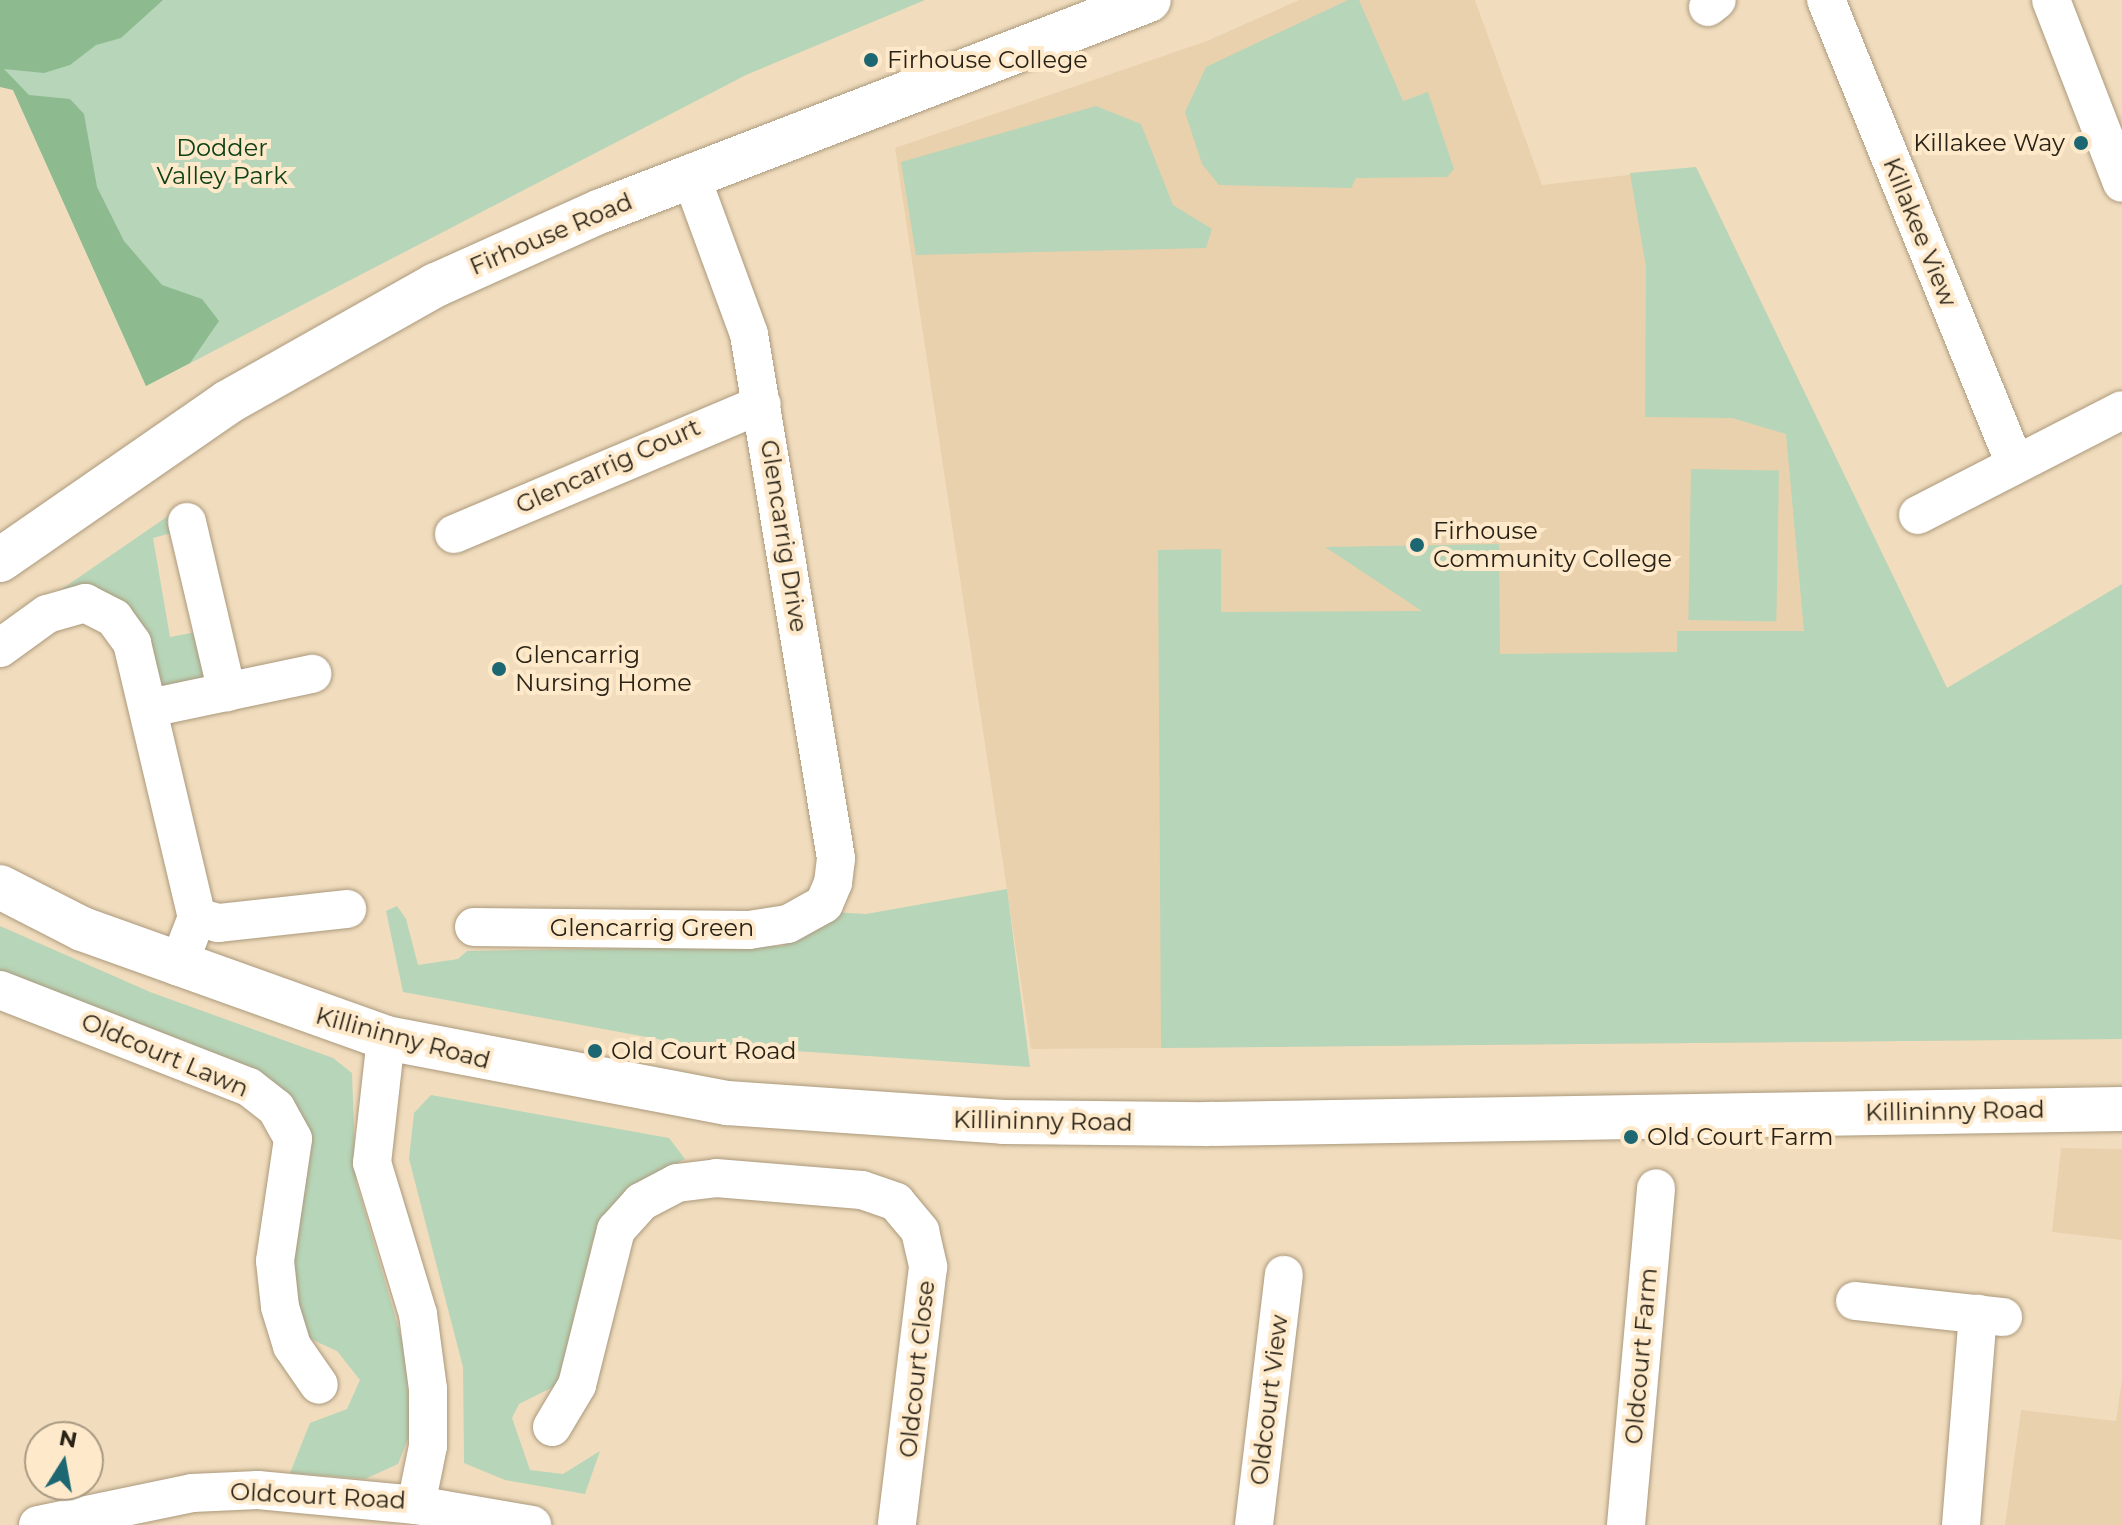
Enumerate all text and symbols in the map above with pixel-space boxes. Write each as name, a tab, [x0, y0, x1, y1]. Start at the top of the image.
place label: Firhouse College	[887, 46, 1088, 74]
marker: Firhouse College	[862, 51, 880, 69]
place label: Killakee Way	[1913, 129, 2065, 157]
park label: Dodder Valley Park	[157, 134, 287, 190]
marker: Killakee Way	[2072, 134, 2090, 152]
street label: Killakee View	[1877, 153, 1963, 311]
street label: Firhouse Road	[465, 187, 637, 281]
street label: Glencarrig Court	[511, 412, 705, 520]
street label: Glencarrig Drive	[755, 438, 813, 634]
place label: Firhouse Community College	[1433, 517, 1672, 573]
marker: Firhouse Community College	[1408, 536, 1426, 554]
place label: Glencarrig Nursing Home	[515, 641, 692, 697]
marker: Glencarrig Nursing Home	[490, 660, 508, 678]
street label: Glencarrig Green	[550, 914, 754, 942]
street label: Killininny Road	[313, 1001, 493, 1075]
street label: Oldcourt Lawn	[77, 1007, 253, 1103]
place label: Old Court Road	[611, 1037, 797, 1065]
marker: Old Court Road	[586, 1042, 604, 1060]
street label: Killininny Road	[1865, 1095, 2045, 1127]
street label: Killininny Road	[953, 1105, 1133, 1137]
place label: Old Court Farm	[1647, 1123, 1834, 1151]
marker: Old Court Farm	[1622, 1128, 1640, 1146]
street label: Oldcourt Farm	[1619, 1267, 1663, 1445]
street label: Oldcourt Close	[893, 1279, 941, 1459]
street label: Oldcourt View	[1244, 1313, 1294, 1487]
north arrow	[24, 1421, 104, 1501]
text: N	[57, 1424, 80, 1454]
street label: Oldcourt Road	[229, 1477, 407, 1515]

